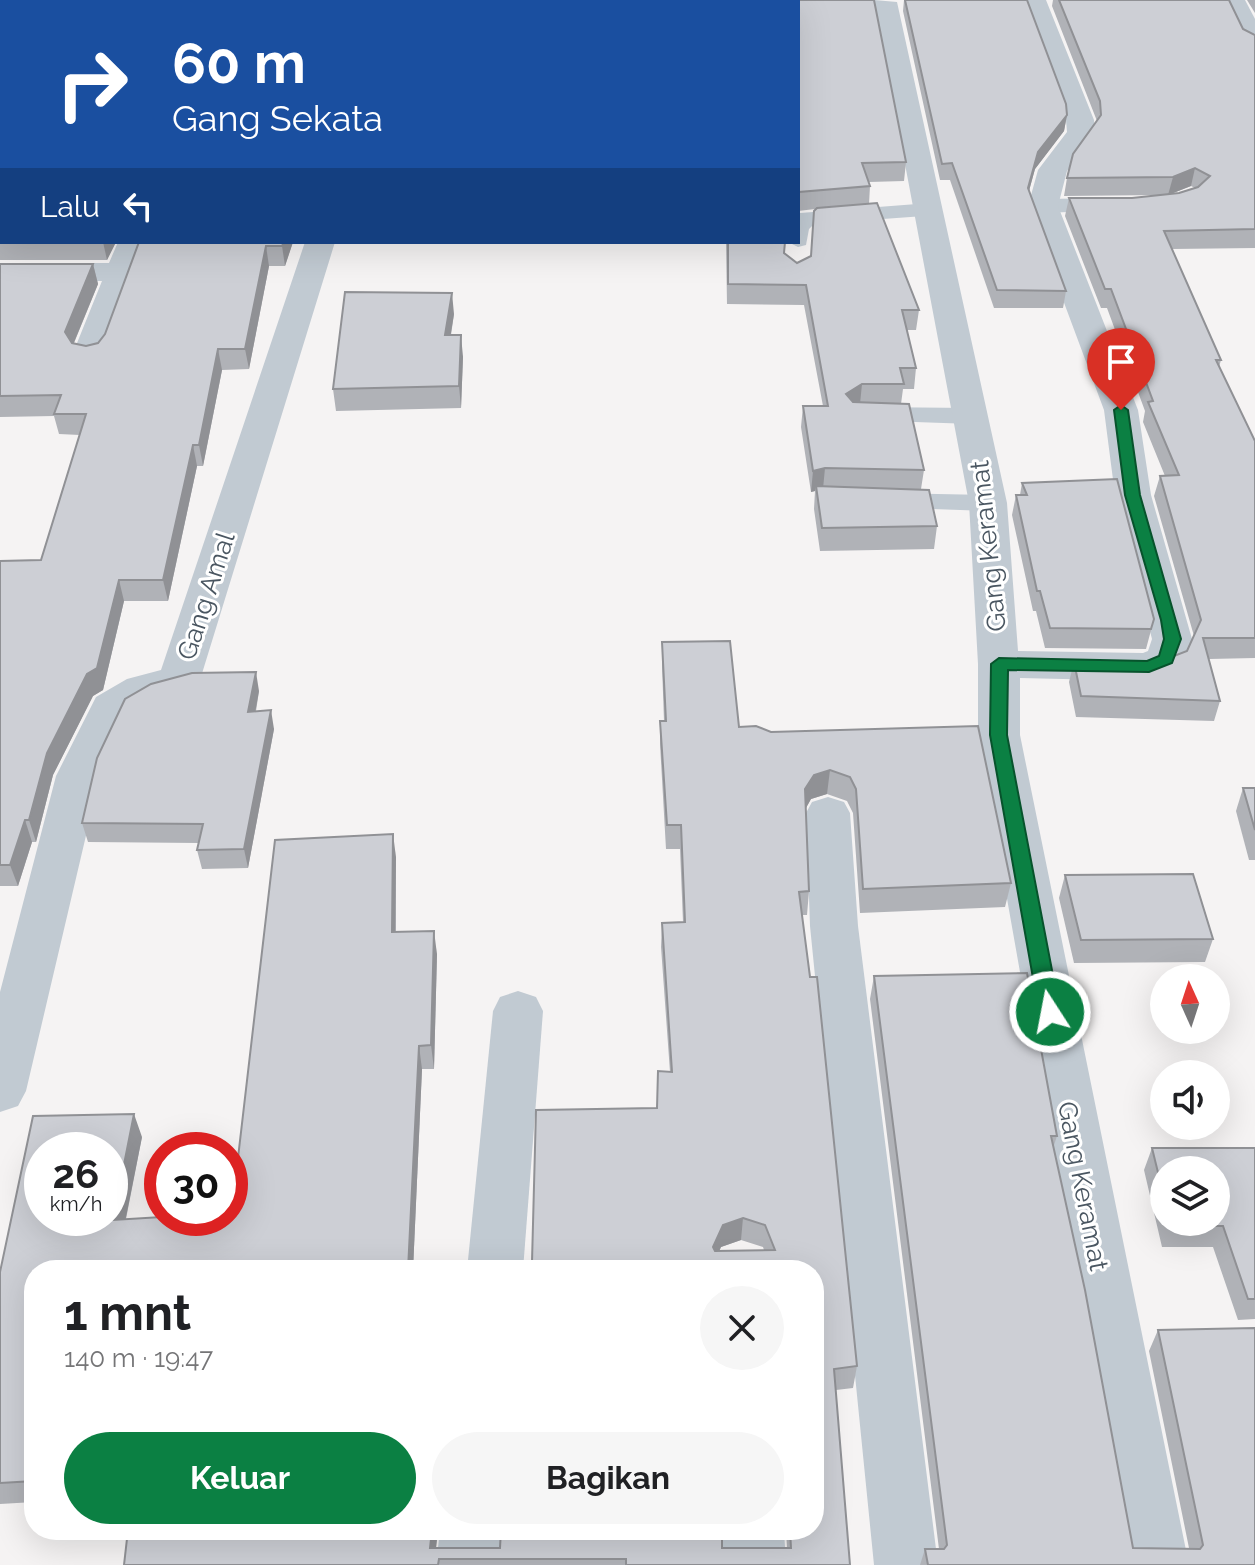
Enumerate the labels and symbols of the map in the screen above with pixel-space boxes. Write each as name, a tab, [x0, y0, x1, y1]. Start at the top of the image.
pin	[1087, 328, 1155, 410]
street label: Gang Keramat	[964, 459, 1012, 633]
street label: Gang Amal	[171, 527, 241, 664]
north arrow	[1150, 964, 1230, 1044]
position arrow	[1008, 970, 1092, 1054]
street label: Gang Keramat	[1052, 1099, 1114, 1273]
speed limit sign: 30	[144, 1132, 248, 1236]

